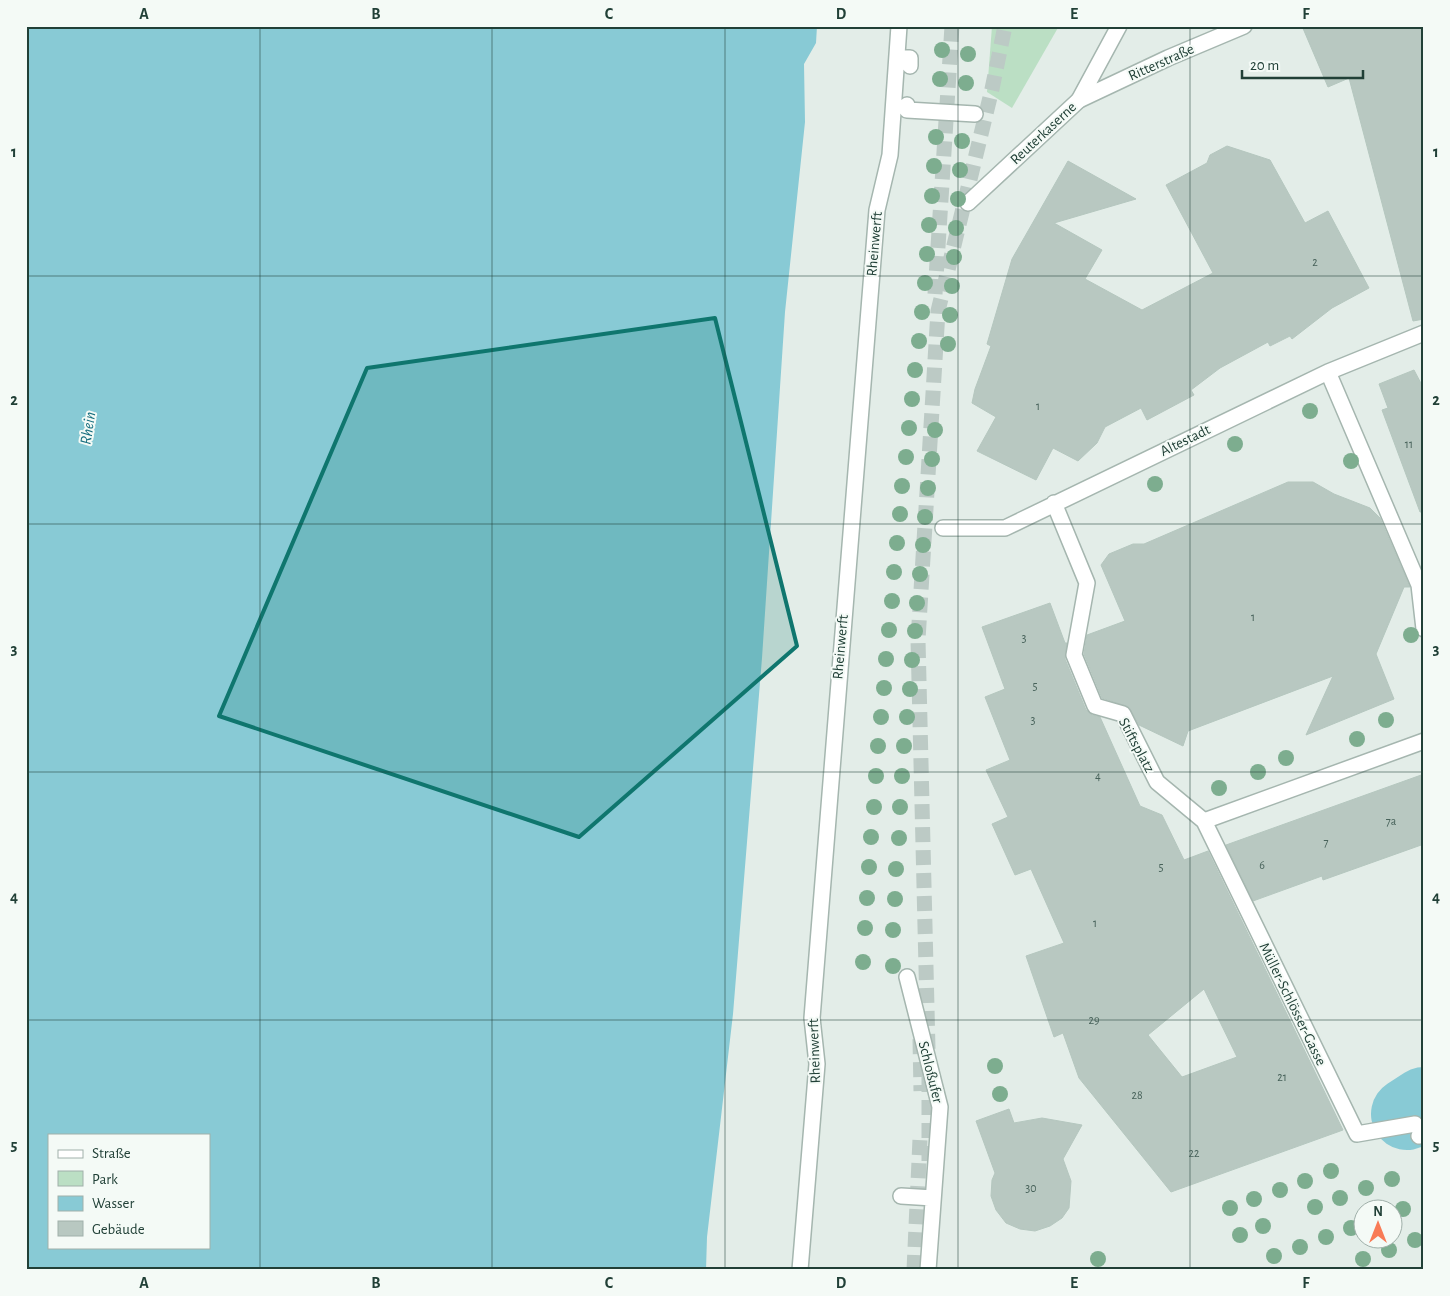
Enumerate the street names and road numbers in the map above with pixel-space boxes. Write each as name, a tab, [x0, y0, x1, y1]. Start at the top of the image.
street label: Ritterstraße	[1126, 41, 1196, 84]
street label: Reuterkaserne	[1007, 99, 1079, 168]
street label: Rheinwerft	[864, 211, 885, 277]
street label: Altestadt	[1158, 422, 1213, 459]
street label: Rheinwerft	[830, 614, 851, 680]
street label: Stiftsplatz	[1116, 715, 1157, 775]
street label: Müller-Schlösser-Gasse	[1256, 940, 1329, 1068]
street label: Rheinwerft	[806, 1018, 823, 1084]
street label: Schloßufer	[916, 1040, 945, 1105]

